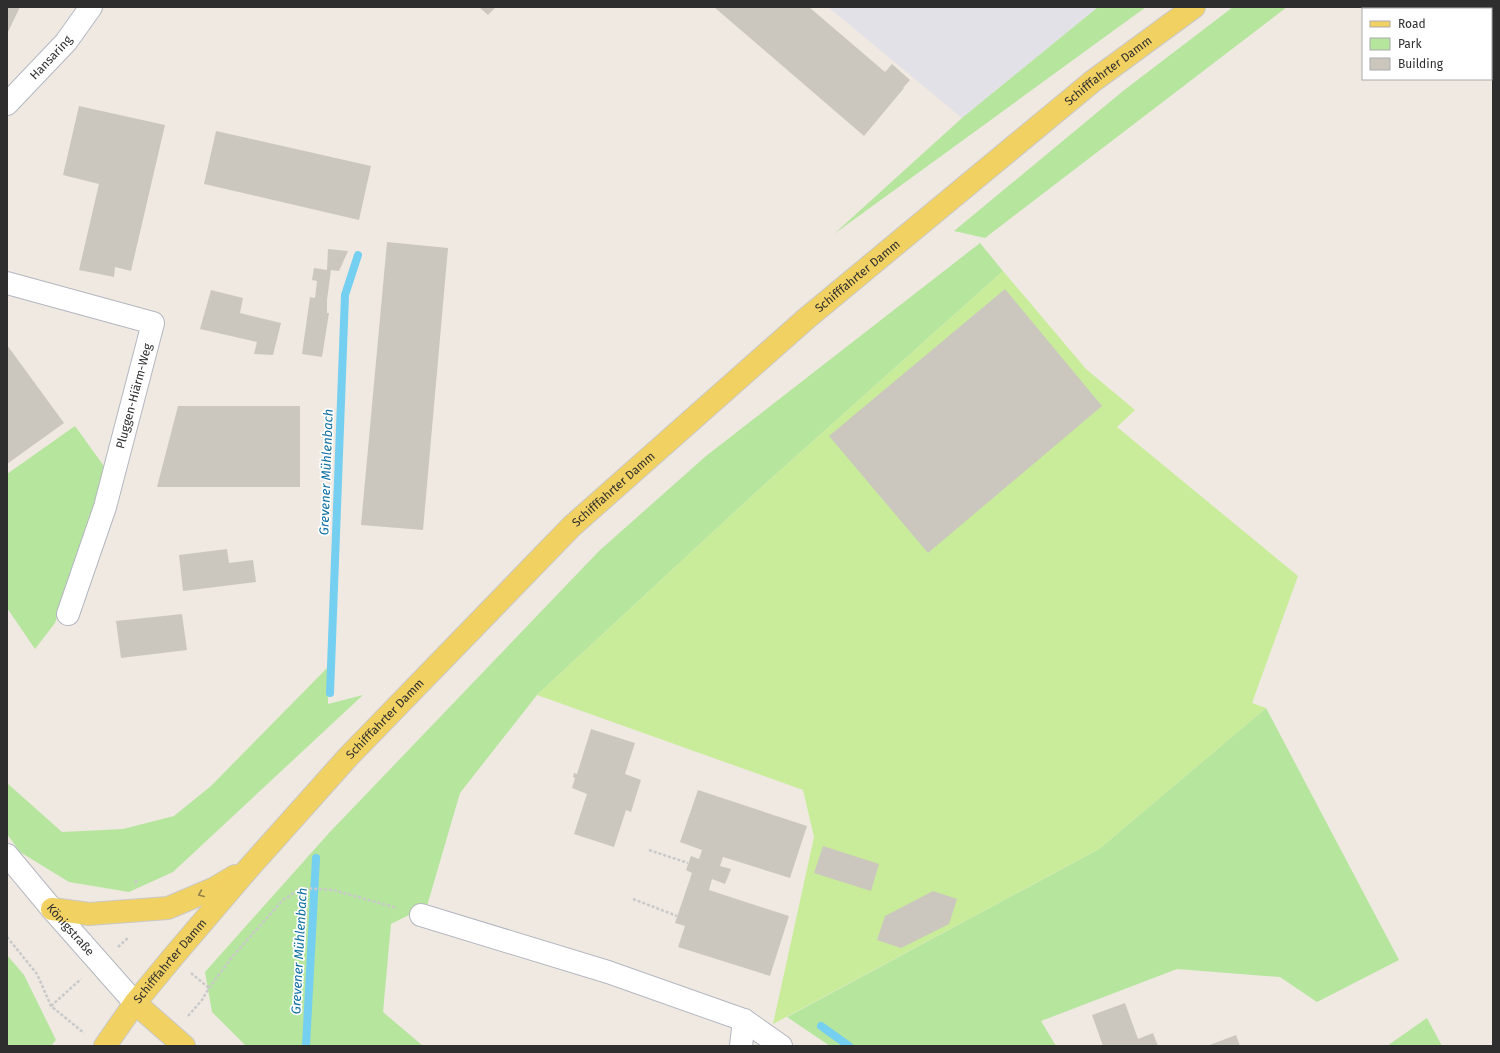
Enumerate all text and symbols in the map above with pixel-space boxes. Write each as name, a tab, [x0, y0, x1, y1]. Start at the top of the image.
legend	[1362, 8, 1492, 80]
text: Road	[1398, 17, 1426, 31]
street label: Hansaring	[27, 32, 76, 82]
street label: Schifffahrter Damm	[1062, 33, 1155, 109]
text: Park	[1398, 37, 1422, 51]
text: Building	[1398, 57, 1444, 71]
street label: Schifffahrter Damm	[812, 237, 903, 315]
street label: Pluggen-Hiärm-Weg	[113, 341, 155, 450]
water label: Grevener Mühlenbach	[316, 409, 336, 535]
street label: Schifffahrter Damm	[569, 449, 658, 530]
street label: Schifffahrter Damm	[343, 676, 427, 762]
water label: Grevener Mühlenbach	[288, 887, 310, 1015]
one-way arrow	[198, 889, 205, 897]
street label: Königstraße	[44, 901, 97, 959]
street label: Schifffahrter Damm	[131, 916, 209, 1006]

